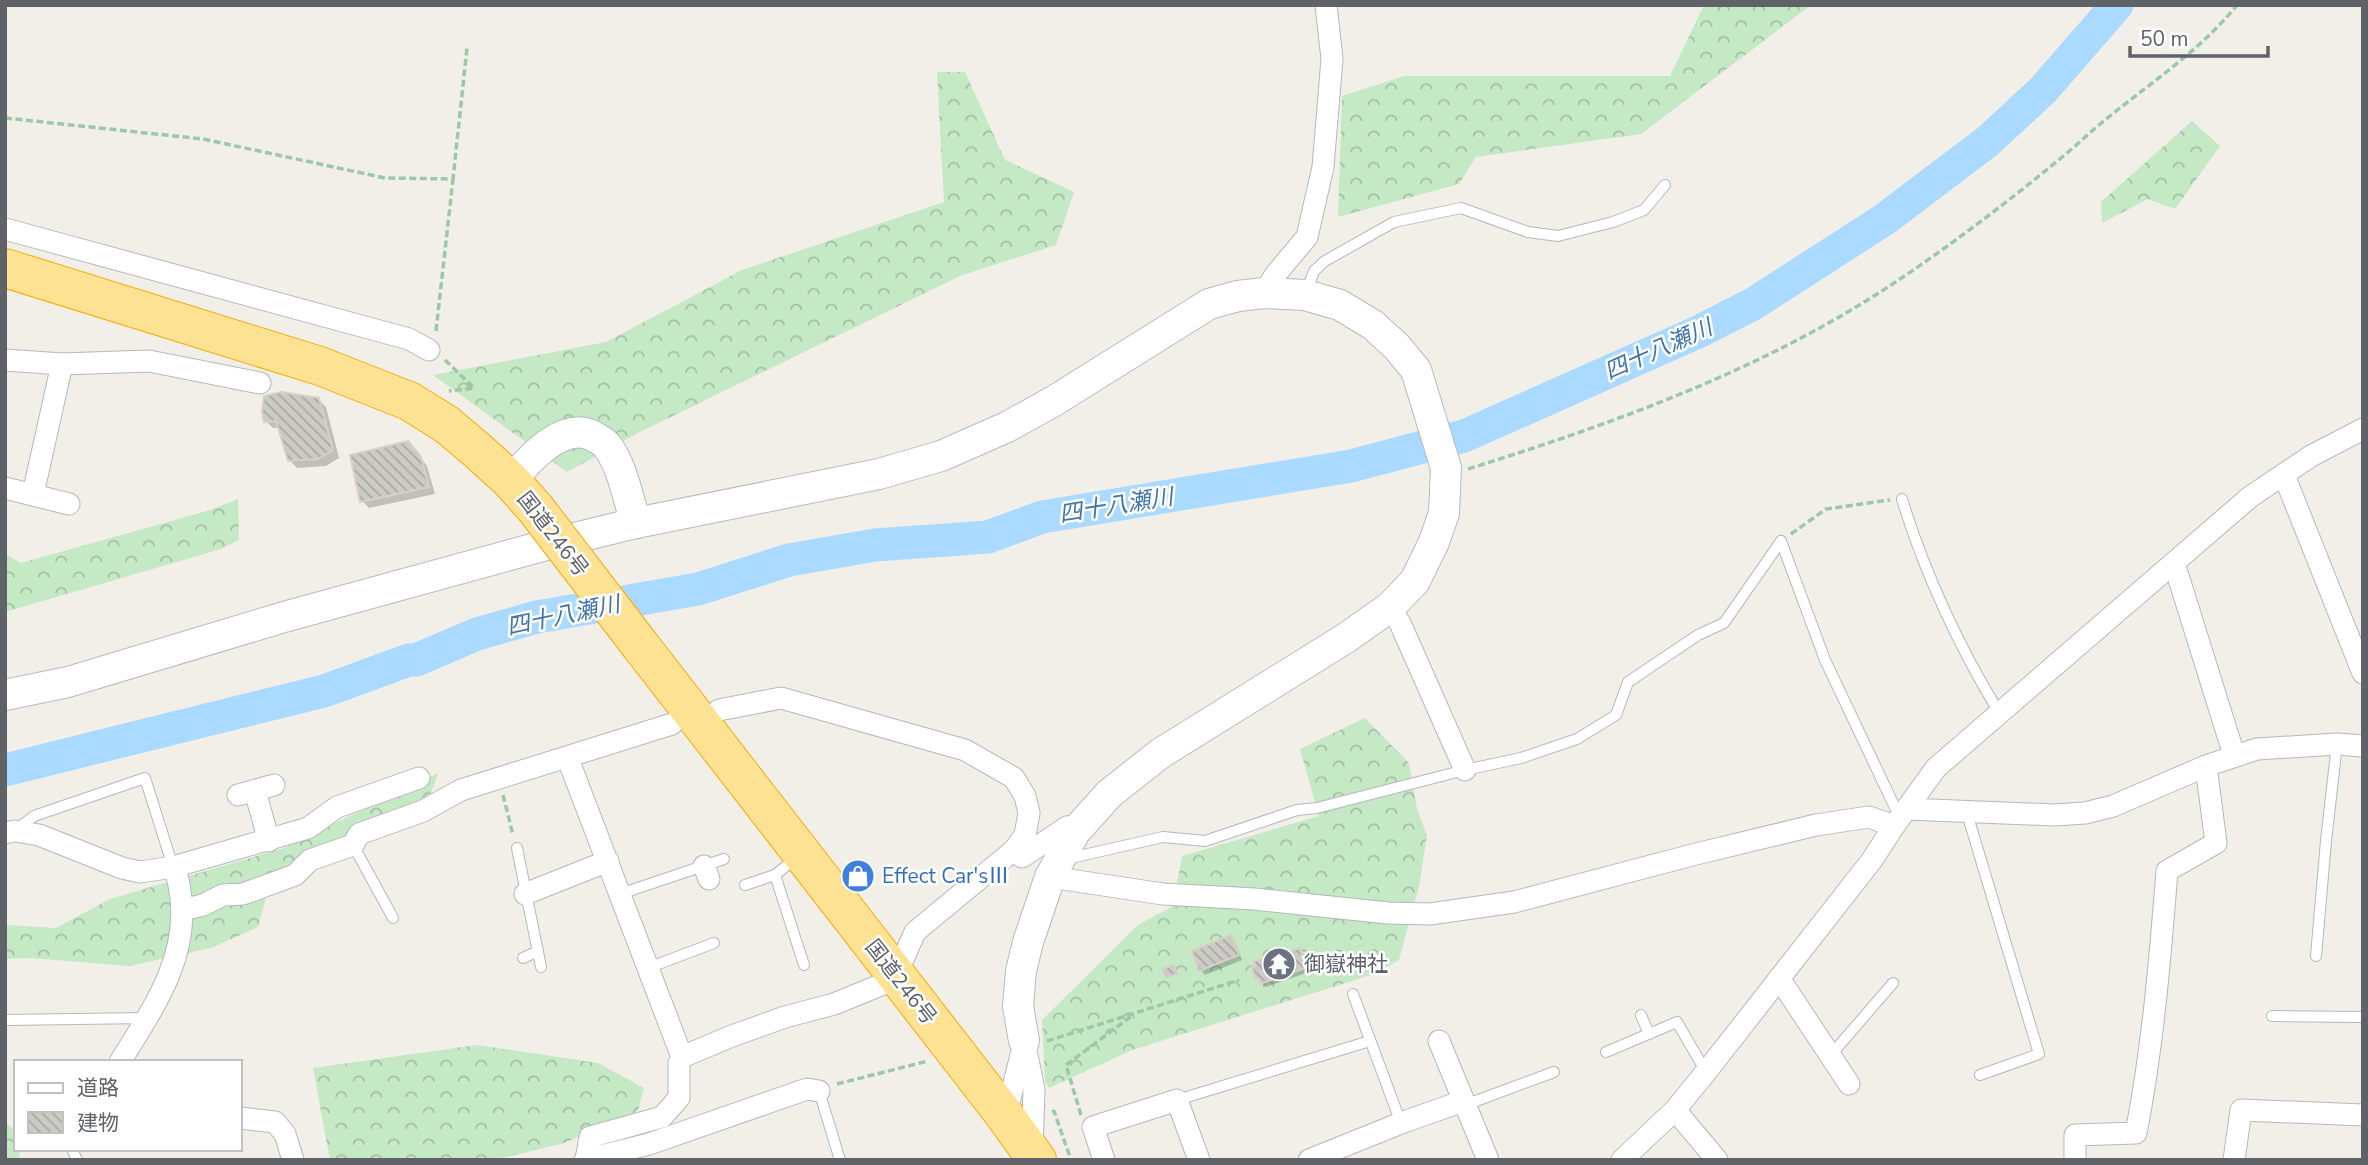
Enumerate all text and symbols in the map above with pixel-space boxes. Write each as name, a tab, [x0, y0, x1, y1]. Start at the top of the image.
scale bar	[2130, 14, 2268, 58]
text: 50 m	[2140, 25, 2189, 53]
water label: 四十八瀬川	[1599, 311, 1720, 387]
water label: 四十八瀬川	[1057, 481, 1178, 530]
street label: 国道246号	[511, 486, 595, 582]
water label: 四十八瀬川	[504, 588, 626, 643]
shop icon: Effect Car'sⅢ	[839, 857, 877, 895]
place label: Effect Car'sⅢ	[882, 862, 1009, 890]
street label: 国道246号	[859, 934, 943, 1030]
temple icon: 御嶽神社	[1260, 945, 1298, 983]
place label: 御嶽神社	[1304, 950, 1388, 978]
legend	[14, 1060, 242, 1151]
text: 道路	[77, 1074, 119, 1102]
text: 建物	[77, 1109, 119, 1137]

